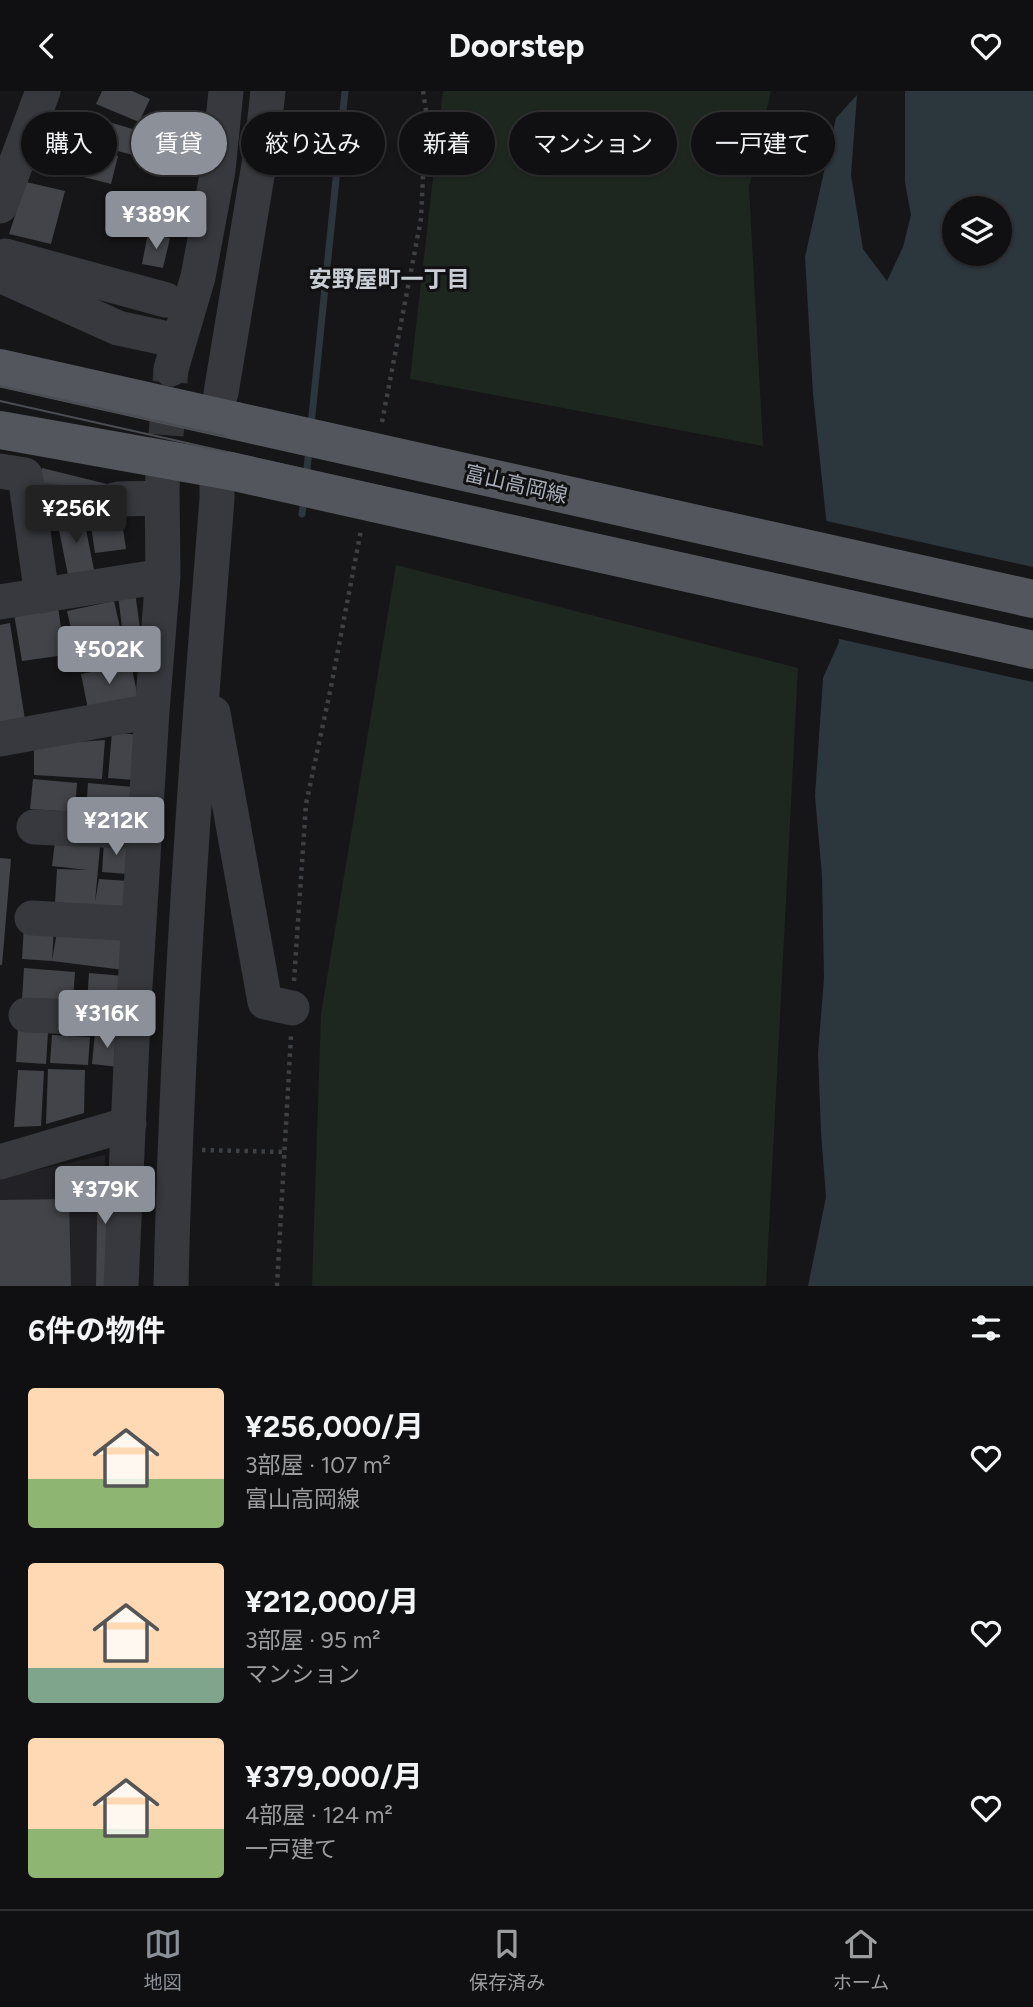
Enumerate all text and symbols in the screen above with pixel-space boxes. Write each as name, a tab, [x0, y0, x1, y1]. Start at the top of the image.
icon: back	[28, 27, 66, 65]
text: Doorstep	[448, 27, 585, 65]
icon: heart	[967, 27, 1005, 65]
chip: 購入	[21, 112, 117, 175]
chip: 賃貸	[131, 112, 227, 175]
chip: 絞り込み	[241, 112, 385, 175]
chip: 新着	[399, 112, 495, 175]
chip: マンション	[509, 112, 677, 175]
chip: 一戸建て	[691, 112, 835, 175]
pin: ¥389K	[107, 191, 205, 251]
map controls	[942, 196, 1012, 266]
button: layers	[942, 196, 1012, 266]
text: ¥389K	[121, 200, 191, 228]
district label: 安野屋町一丁目	[309, 265, 470, 293]
street label: 富山高岡線	[462, 460, 570, 508]
pin: ¥256K	[27, 485, 125, 545]
text: ¥256K	[41, 494, 111, 522]
pin: ¥502K	[60, 627, 158, 686]
text: ¥502K	[74, 635, 144, 663]
pin: ¥212K	[67, 797, 165, 857]
text: ¥212K	[83, 806, 149, 834]
pin: ¥316K	[58, 991, 156, 1050]
text: ¥316K	[75, 999, 139, 1027]
pin: ¥379K	[56, 1167, 154, 1226]
text: ¥379K	[71, 1175, 139, 1203]
icon: filters	[967, 1309, 1005, 1347]
text: 6件の物件	[28, 1312, 165, 1349]
text: ¥256,000/月	[245, 1408, 424, 1445]
icon: home	[84, 1416, 168, 1500]
icon: heart	[967, 1439, 1005, 1477]
text: 3部屋 · 107 m²	[245, 1451, 391, 1479]
text: 富山高岡線	[245, 1485, 360, 1513]
text: ¥212,000/月	[245, 1583, 419, 1620]
icon: home	[84, 1591, 168, 1675]
icon: heart	[967, 1614, 1005, 1652]
text: 3部屋 · 95 m²	[245, 1626, 381, 1654]
text: マンション	[245, 1660, 360, 1688]
text: ¥379,000/月	[245, 1758, 423, 1795]
icon: home	[84, 1766, 168, 1850]
icon: heart	[967, 1789, 1005, 1827]
text: 4部屋 · 124 m²	[245, 1801, 393, 1829]
text: 一戸建て	[245, 1835, 337, 1863]
tab: 地図	[144, 1925, 182, 1994]
tab: 保存済み	[469, 1925, 545, 1994]
tab: ホーム	[833, 1925, 889, 1994]

